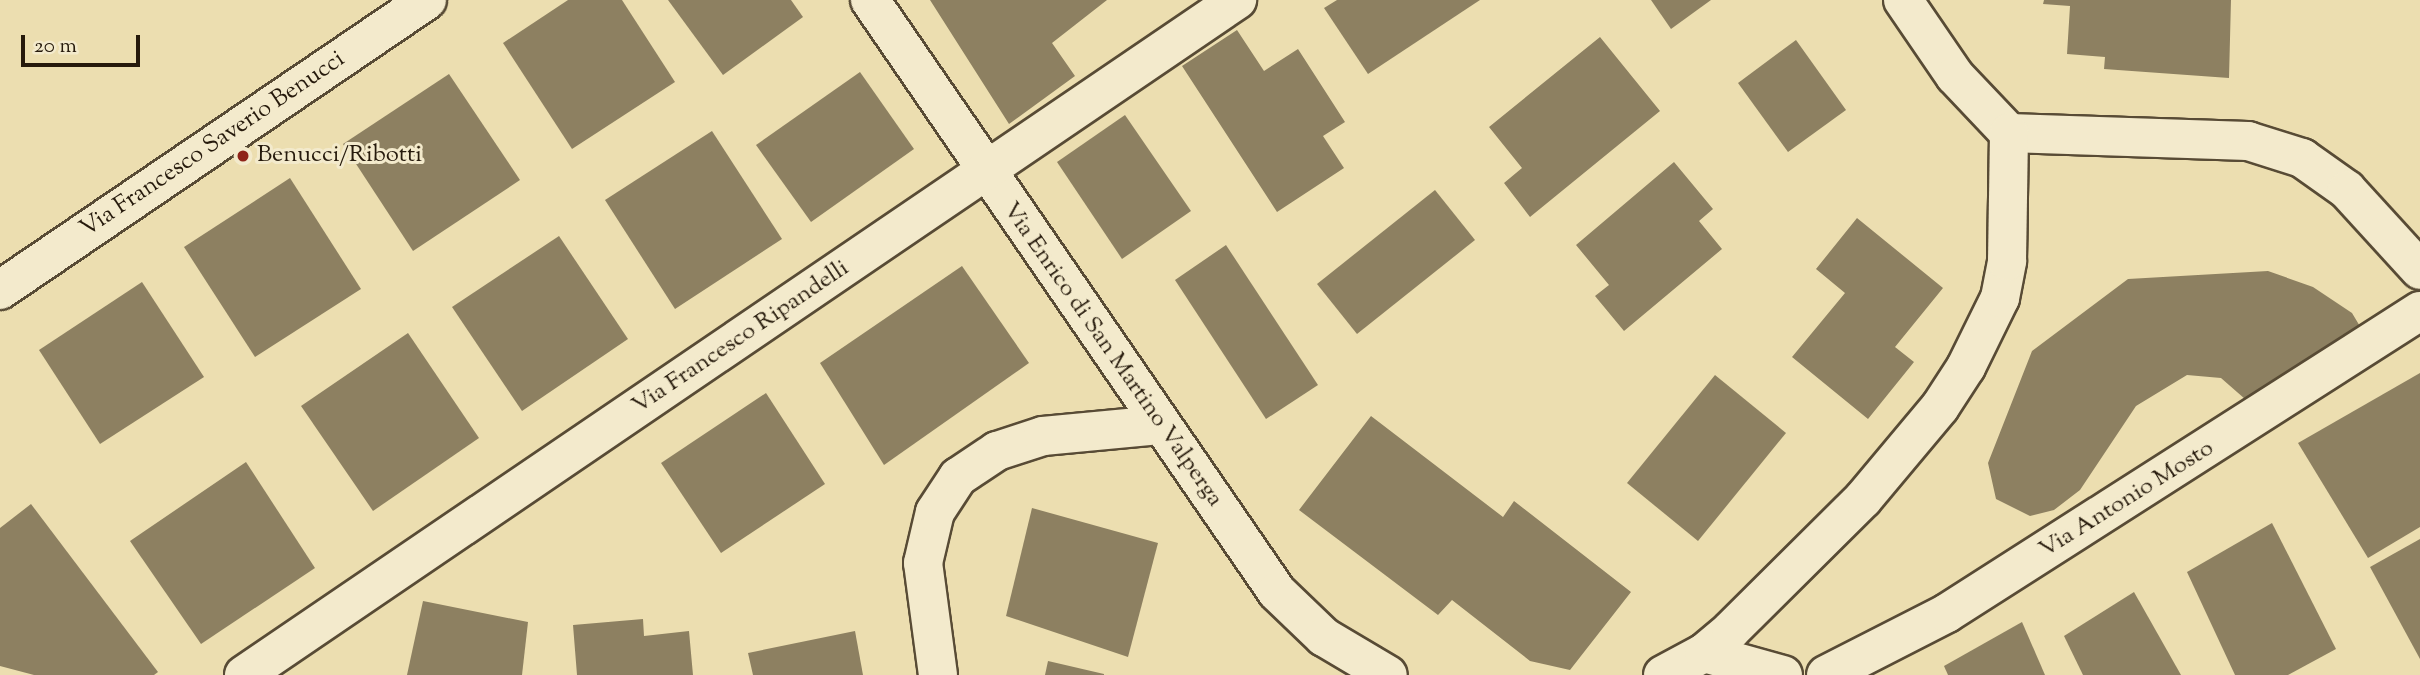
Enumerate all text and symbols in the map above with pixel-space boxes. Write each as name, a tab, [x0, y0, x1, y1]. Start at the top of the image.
scale bar	[24, 21, 144, 65]
text: 20 m	[34, 32, 77, 62]
street label: Via Francesco Saverio Benucci	[75, 46, 351, 244]
place label: Benucci/Ribotti	[257, 142, 422, 170]
marker: Benucci/Ribotti	[235, 148, 251, 164]
street label: Via Enrico di San Martino Valperga	[996, 197, 1228, 513]
street label: Via Francesco Ripandelli	[627, 255, 855, 421]
street label: Via Antonio Mosto	[2034, 435, 2220, 565]

